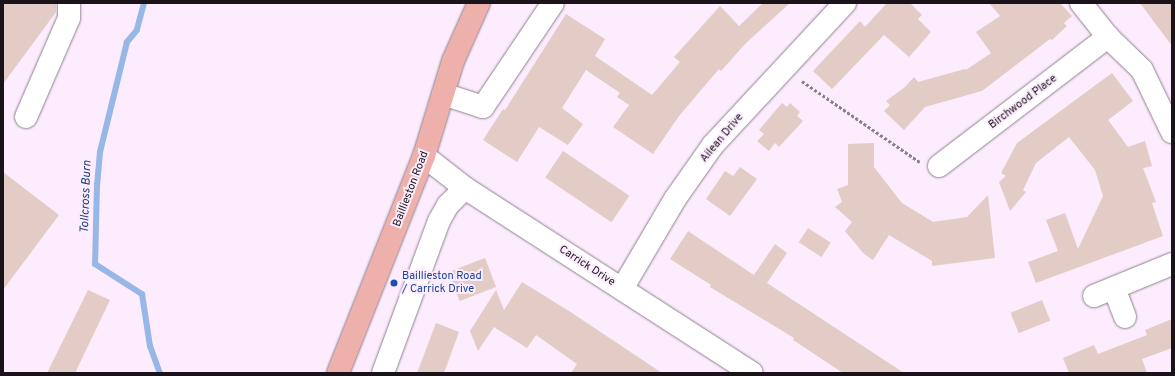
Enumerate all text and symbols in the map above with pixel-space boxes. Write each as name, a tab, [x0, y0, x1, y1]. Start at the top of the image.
street label: Birchwood Place	[986, 72, 1060, 132]
street label: Ailean Drive	[698, 111, 746, 165]
street label: Baillieston Road	[391, 149, 431, 229]
water label: Tollcross Burn	[79, 160, 95, 234]
street label: Carrick Drive	[556, 243, 618, 289]
place label: Baillieston Road / Carrick Drive	[402, 270, 482, 296]
marker: Baillieston Road / Carrick Drive	[389, 278, 399, 288]

